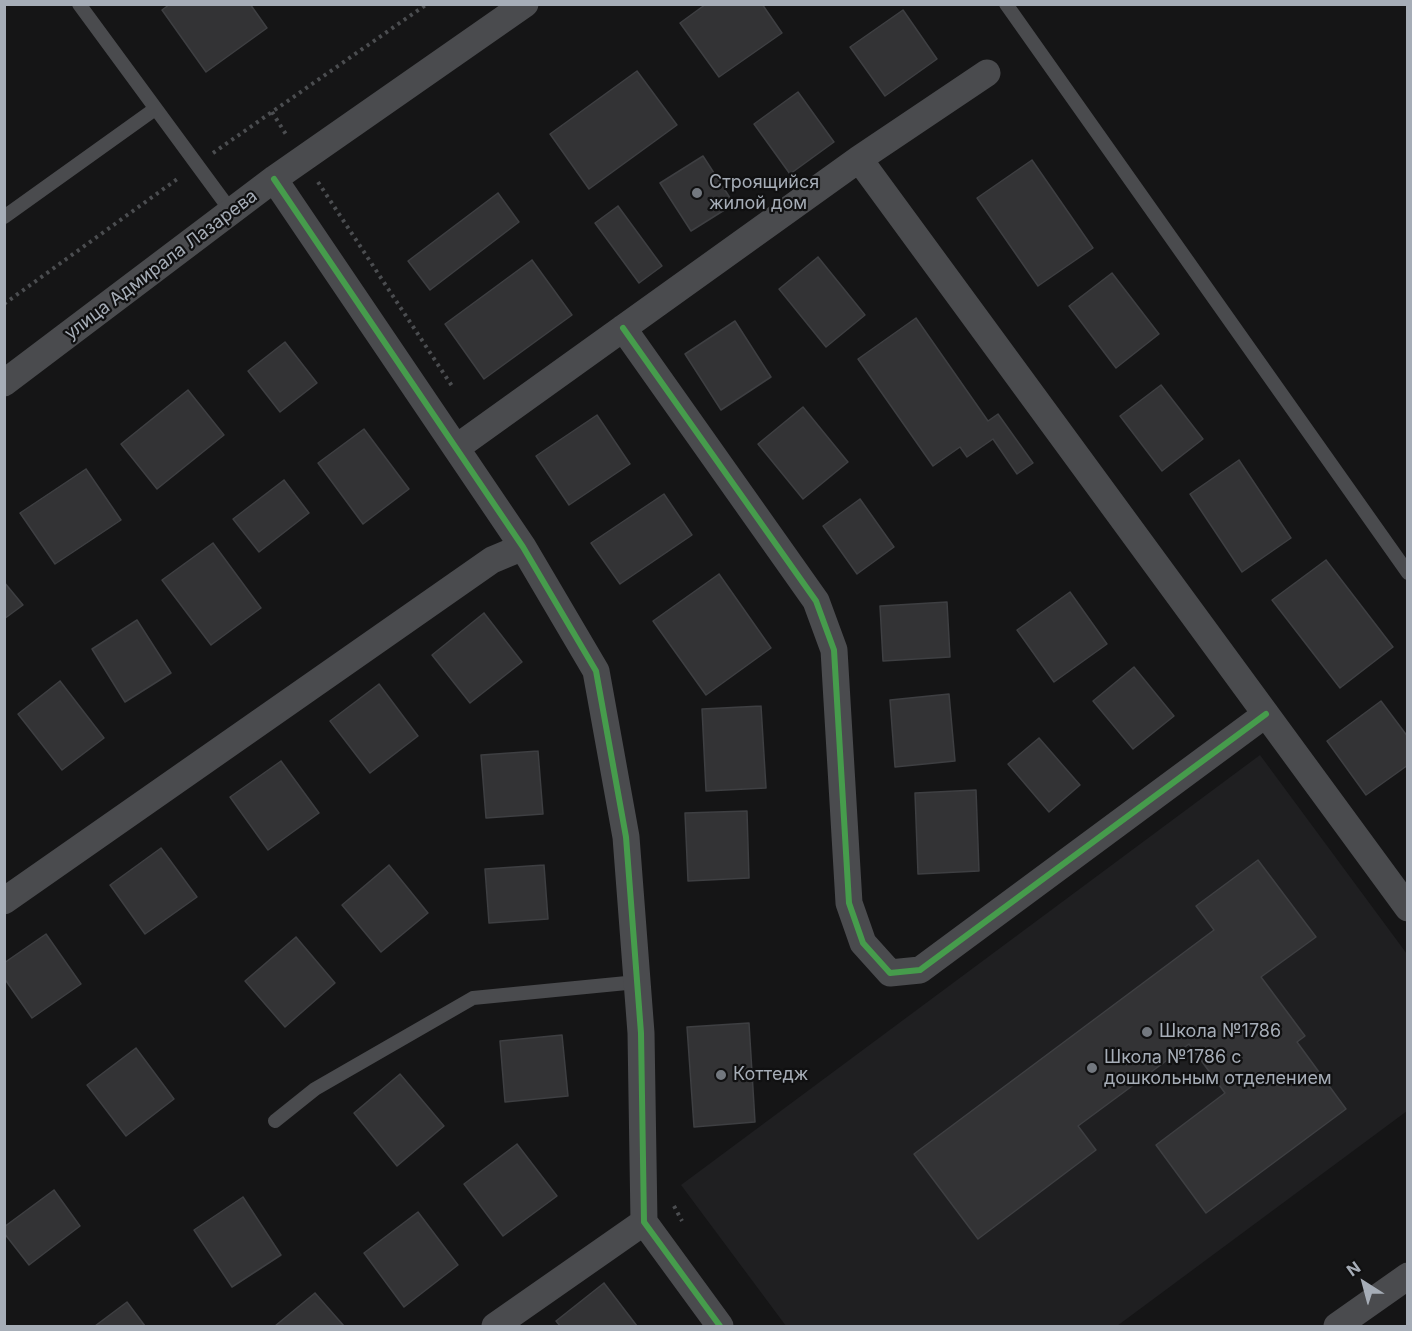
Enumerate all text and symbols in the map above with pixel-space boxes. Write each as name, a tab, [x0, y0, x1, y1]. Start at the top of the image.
place label: Строящийся жилой дом	[709, 172, 819, 214]
street label: улица Адмирала Лазарева	[60, 185, 262, 345]
marker: Строящийся жилой дом	[690, 186, 704, 200]
place label: Школа №1786	[1159, 1021, 1281, 1043]
marker: Школа №1786	[1140, 1025, 1154, 1039]
place label: Школа №1786 с дошкольным отделением	[1104, 1047, 1332, 1090]
marker: Школа №1786 с дошкольным отделением	[1085, 1061, 1099, 1075]
place label: Коттедж	[733, 1064, 808, 1086]
marker: Коттедж	[714, 1068, 728, 1082]
north arrow	[1334, 1253, 1394, 1313]
text: N	[1343, 1257, 1364, 1280]

